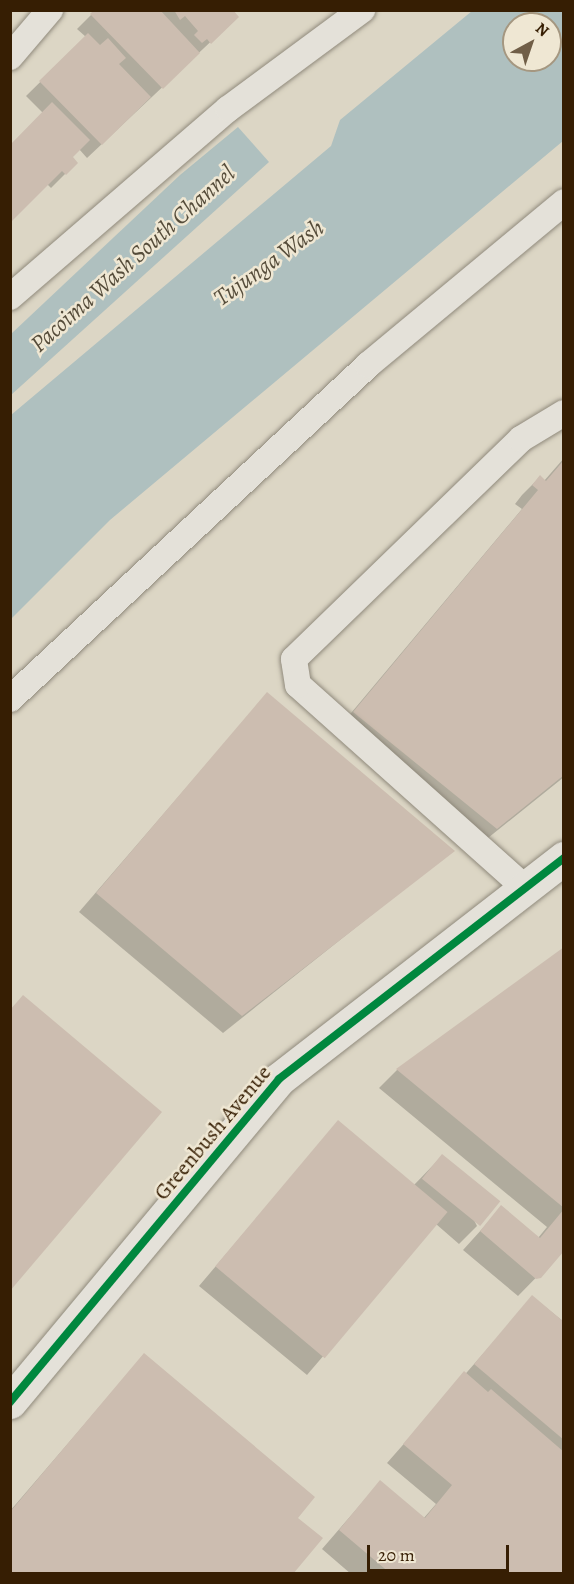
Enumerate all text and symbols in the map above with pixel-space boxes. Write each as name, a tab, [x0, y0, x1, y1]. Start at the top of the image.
north arrow	[502, 12, 562, 72]
text: N	[531, 18, 554, 42]
water label: Pacoima Wash South Channel	[25, 159, 241, 359]
water label: Tujunga Wash	[208, 213, 330, 313]
street label: Greenbush Avenue	[149, 1060, 277, 1206]
scale bar	[370, 1533, 512, 1571]
text: 20 m	[378, 1543, 415, 1567]

